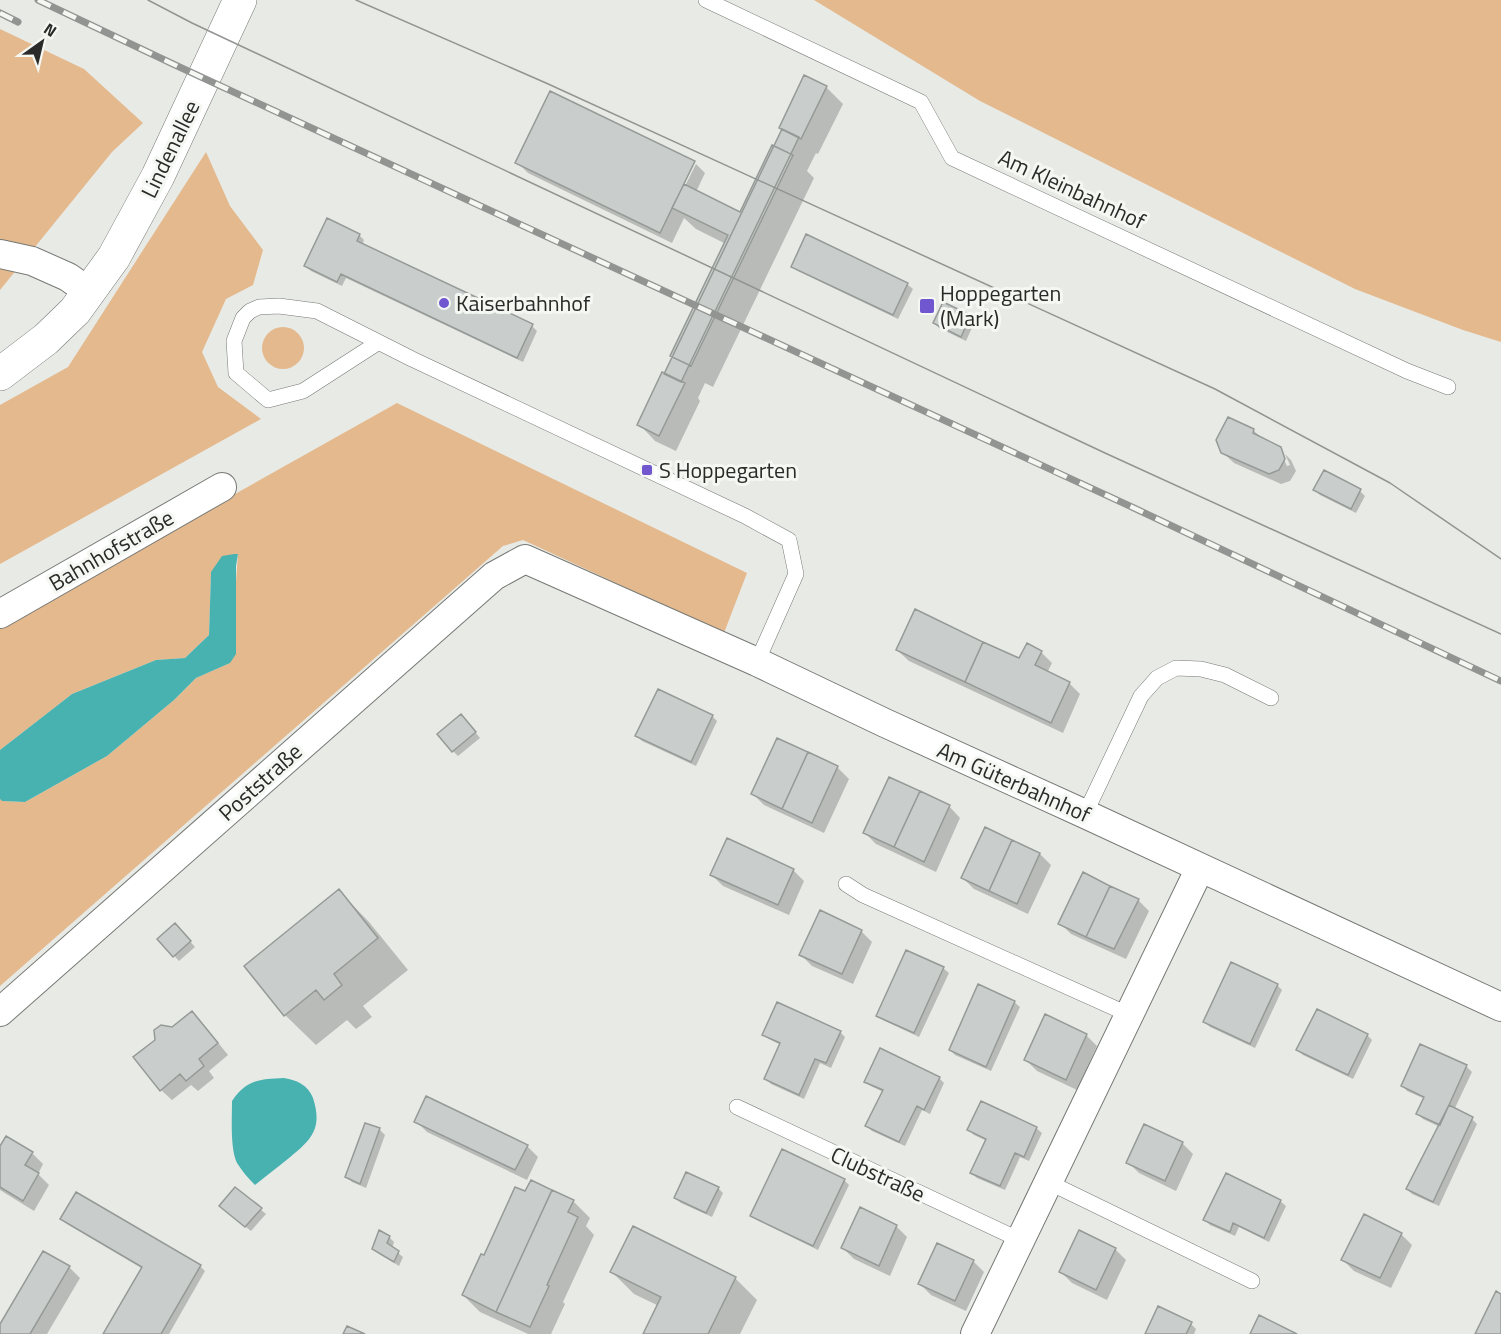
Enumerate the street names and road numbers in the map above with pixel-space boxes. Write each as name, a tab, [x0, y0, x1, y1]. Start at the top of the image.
street label: Lindenallee	[132, 94, 208, 204]
street label: Am Kleinbahnhof	[993, 140, 1152, 238]
street label: Bahnhofstraße	[42, 500, 180, 600]
street label: Am Güterbahnhof	[932, 733, 1097, 831]
street label: Poststraße	[210, 735, 310, 829]
street label: Clubstraße	[825, 1137, 931, 1211]

